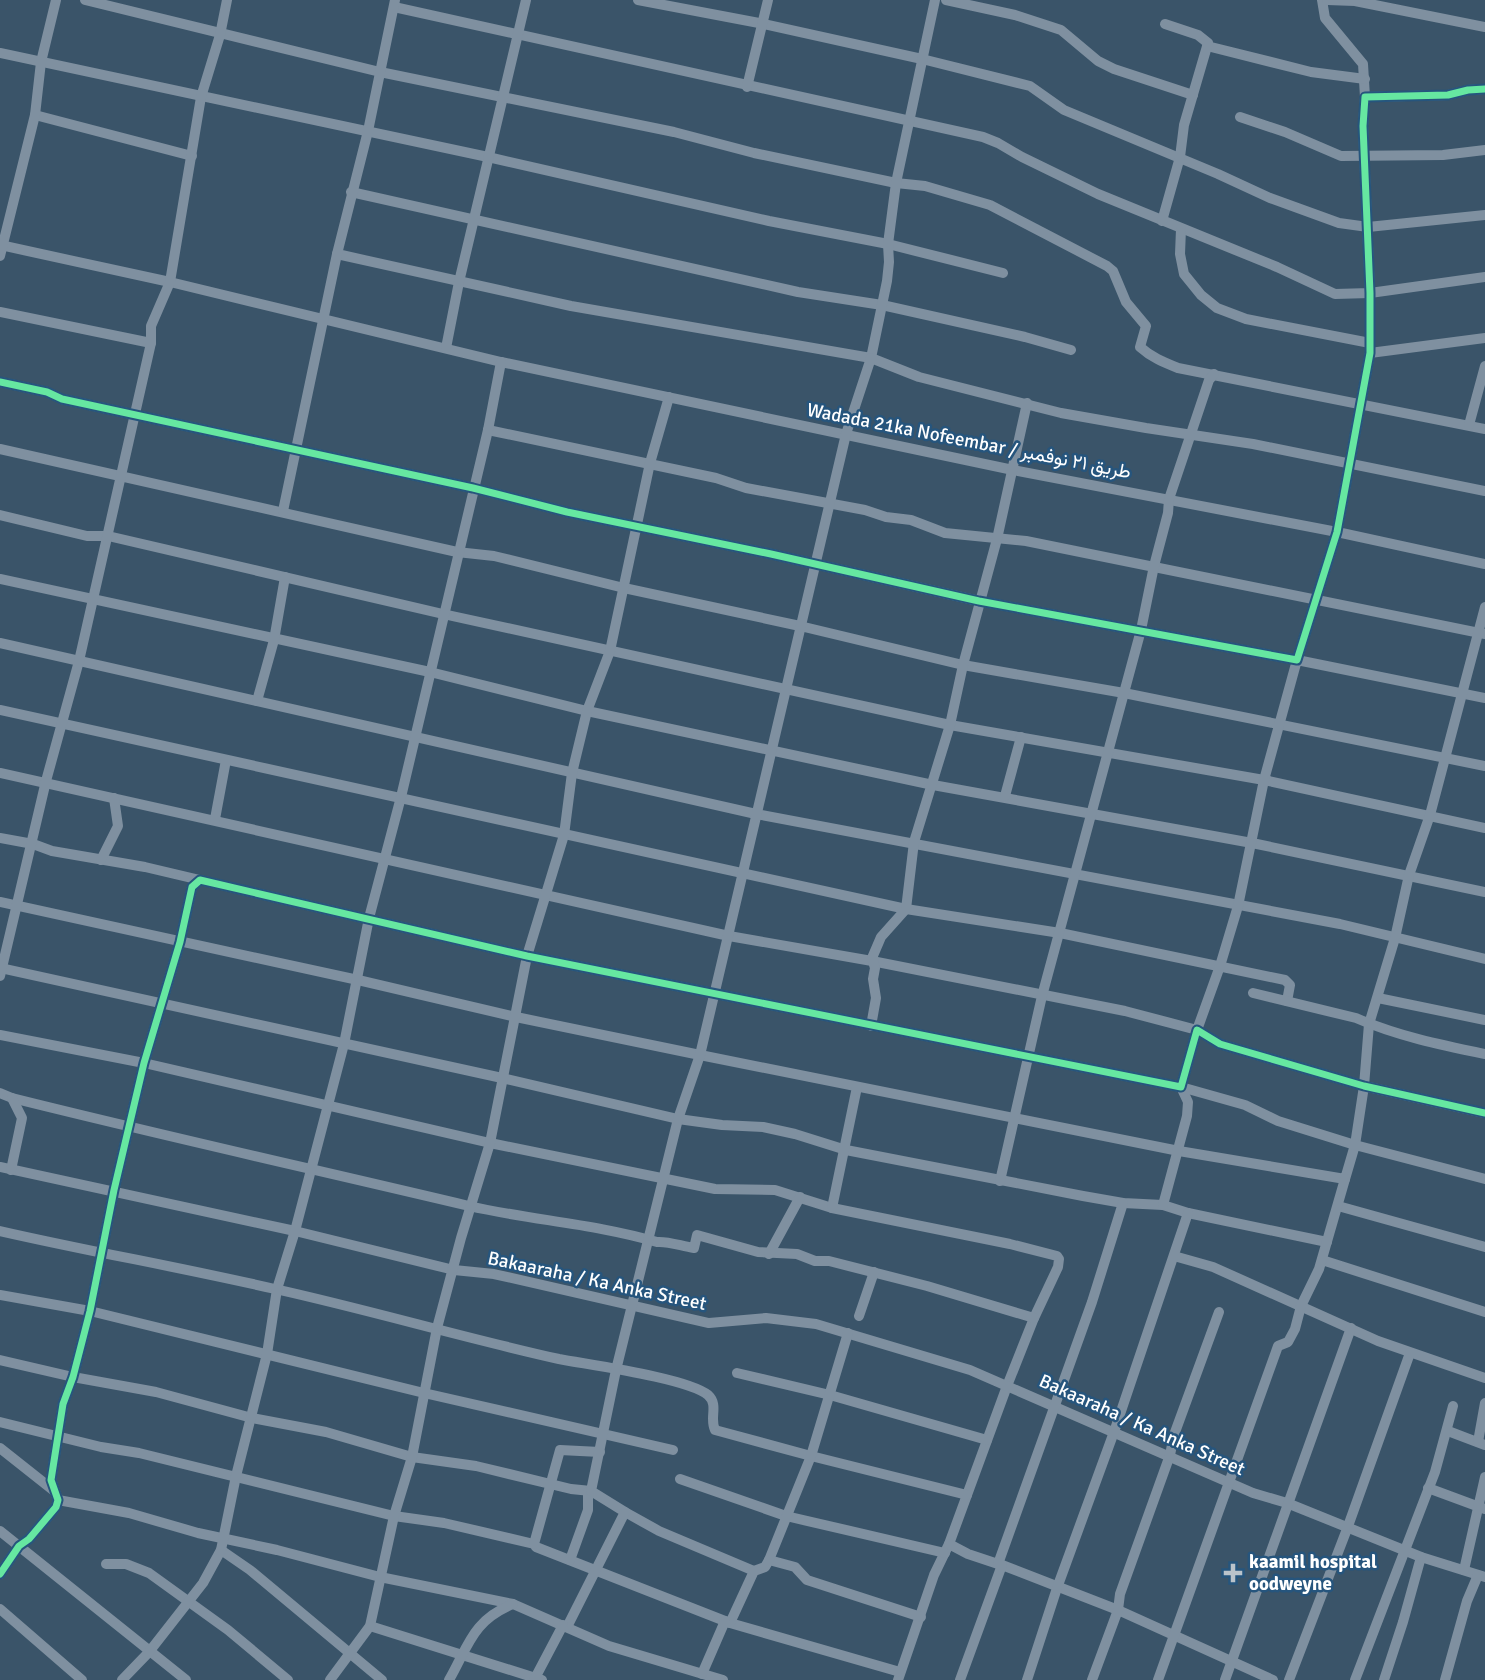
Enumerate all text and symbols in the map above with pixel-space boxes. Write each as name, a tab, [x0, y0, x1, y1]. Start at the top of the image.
street label: Wadada 21ka Nofeembar / طريق ٢١ نوفمبر	[805, 398, 1133, 484]
street label: Bakaaraha / Ka Anka Street	[486, 1246, 709, 1316]
street label: Bakaaraha / Ka Anka Street	[1035, 1369, 1249, 1481]
place label: kaamil hospital oodweyne	[1249, 1550, 1377, 1596]
marker: kaamil hospital oodweyne	[1223, 1563, 1243, 1583]

